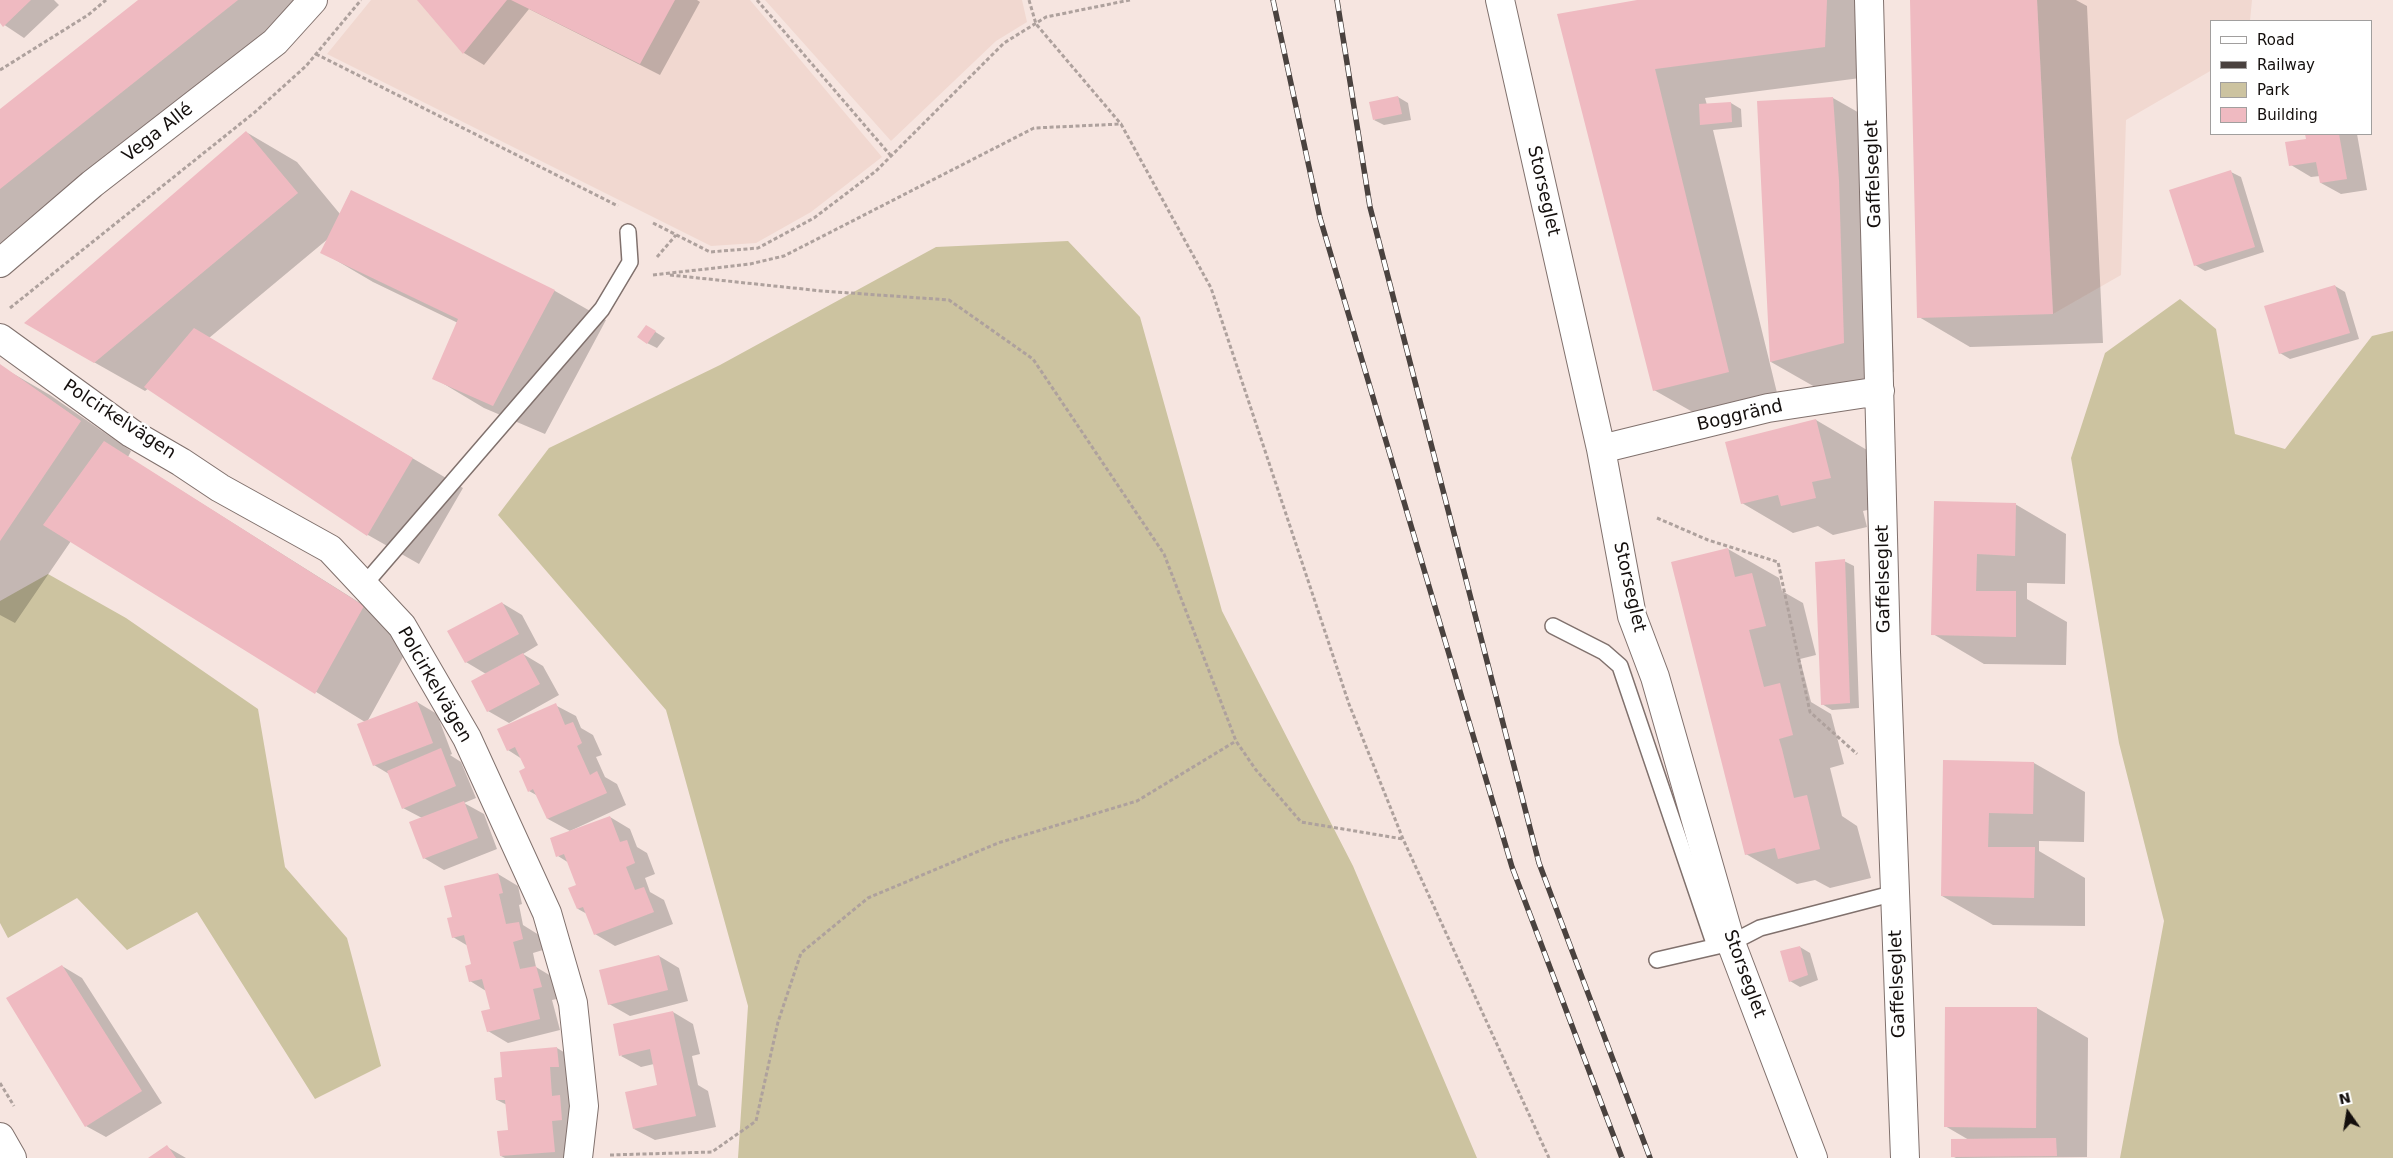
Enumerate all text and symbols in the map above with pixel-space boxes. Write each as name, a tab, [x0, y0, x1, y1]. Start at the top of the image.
legend	[2210, 20, 2373, 135]
text: Road	[2257, 31, 2295, 49]
text: Railway	[2257, 56, 2315, 74]
text: Park	[2257, 81, 2289, 99]
street label: Vega Allé	[118, 99, 198, 167]
text: Building	[2257, 106, 2318, 124]
street label: Gaffelseglet	[1861, 119, 1887, 229]
street label: Storseglet	[1522, 144, 1564, 238]
street label: Polcirkelvägen	[59, 376, 179, 464]
street label: Boggränd	[1695, 396, 1785, 436]
street label: Gaffelseglet	[1872, 525, 1896, 633]
street label: Storseglet	[1608, 540, 1650, 634]
street label: Polcirkelvägen	[392, 623, 476, 747]
street label: Storseglet	[1718, 927, 1770, 1021]
street label: Gaffelseglet	[1885, 929, 1911, 1039]
north arrow	[2323, 1088, 2373, 1138]
text: N	[2337, 1089, 2352, 1107]

